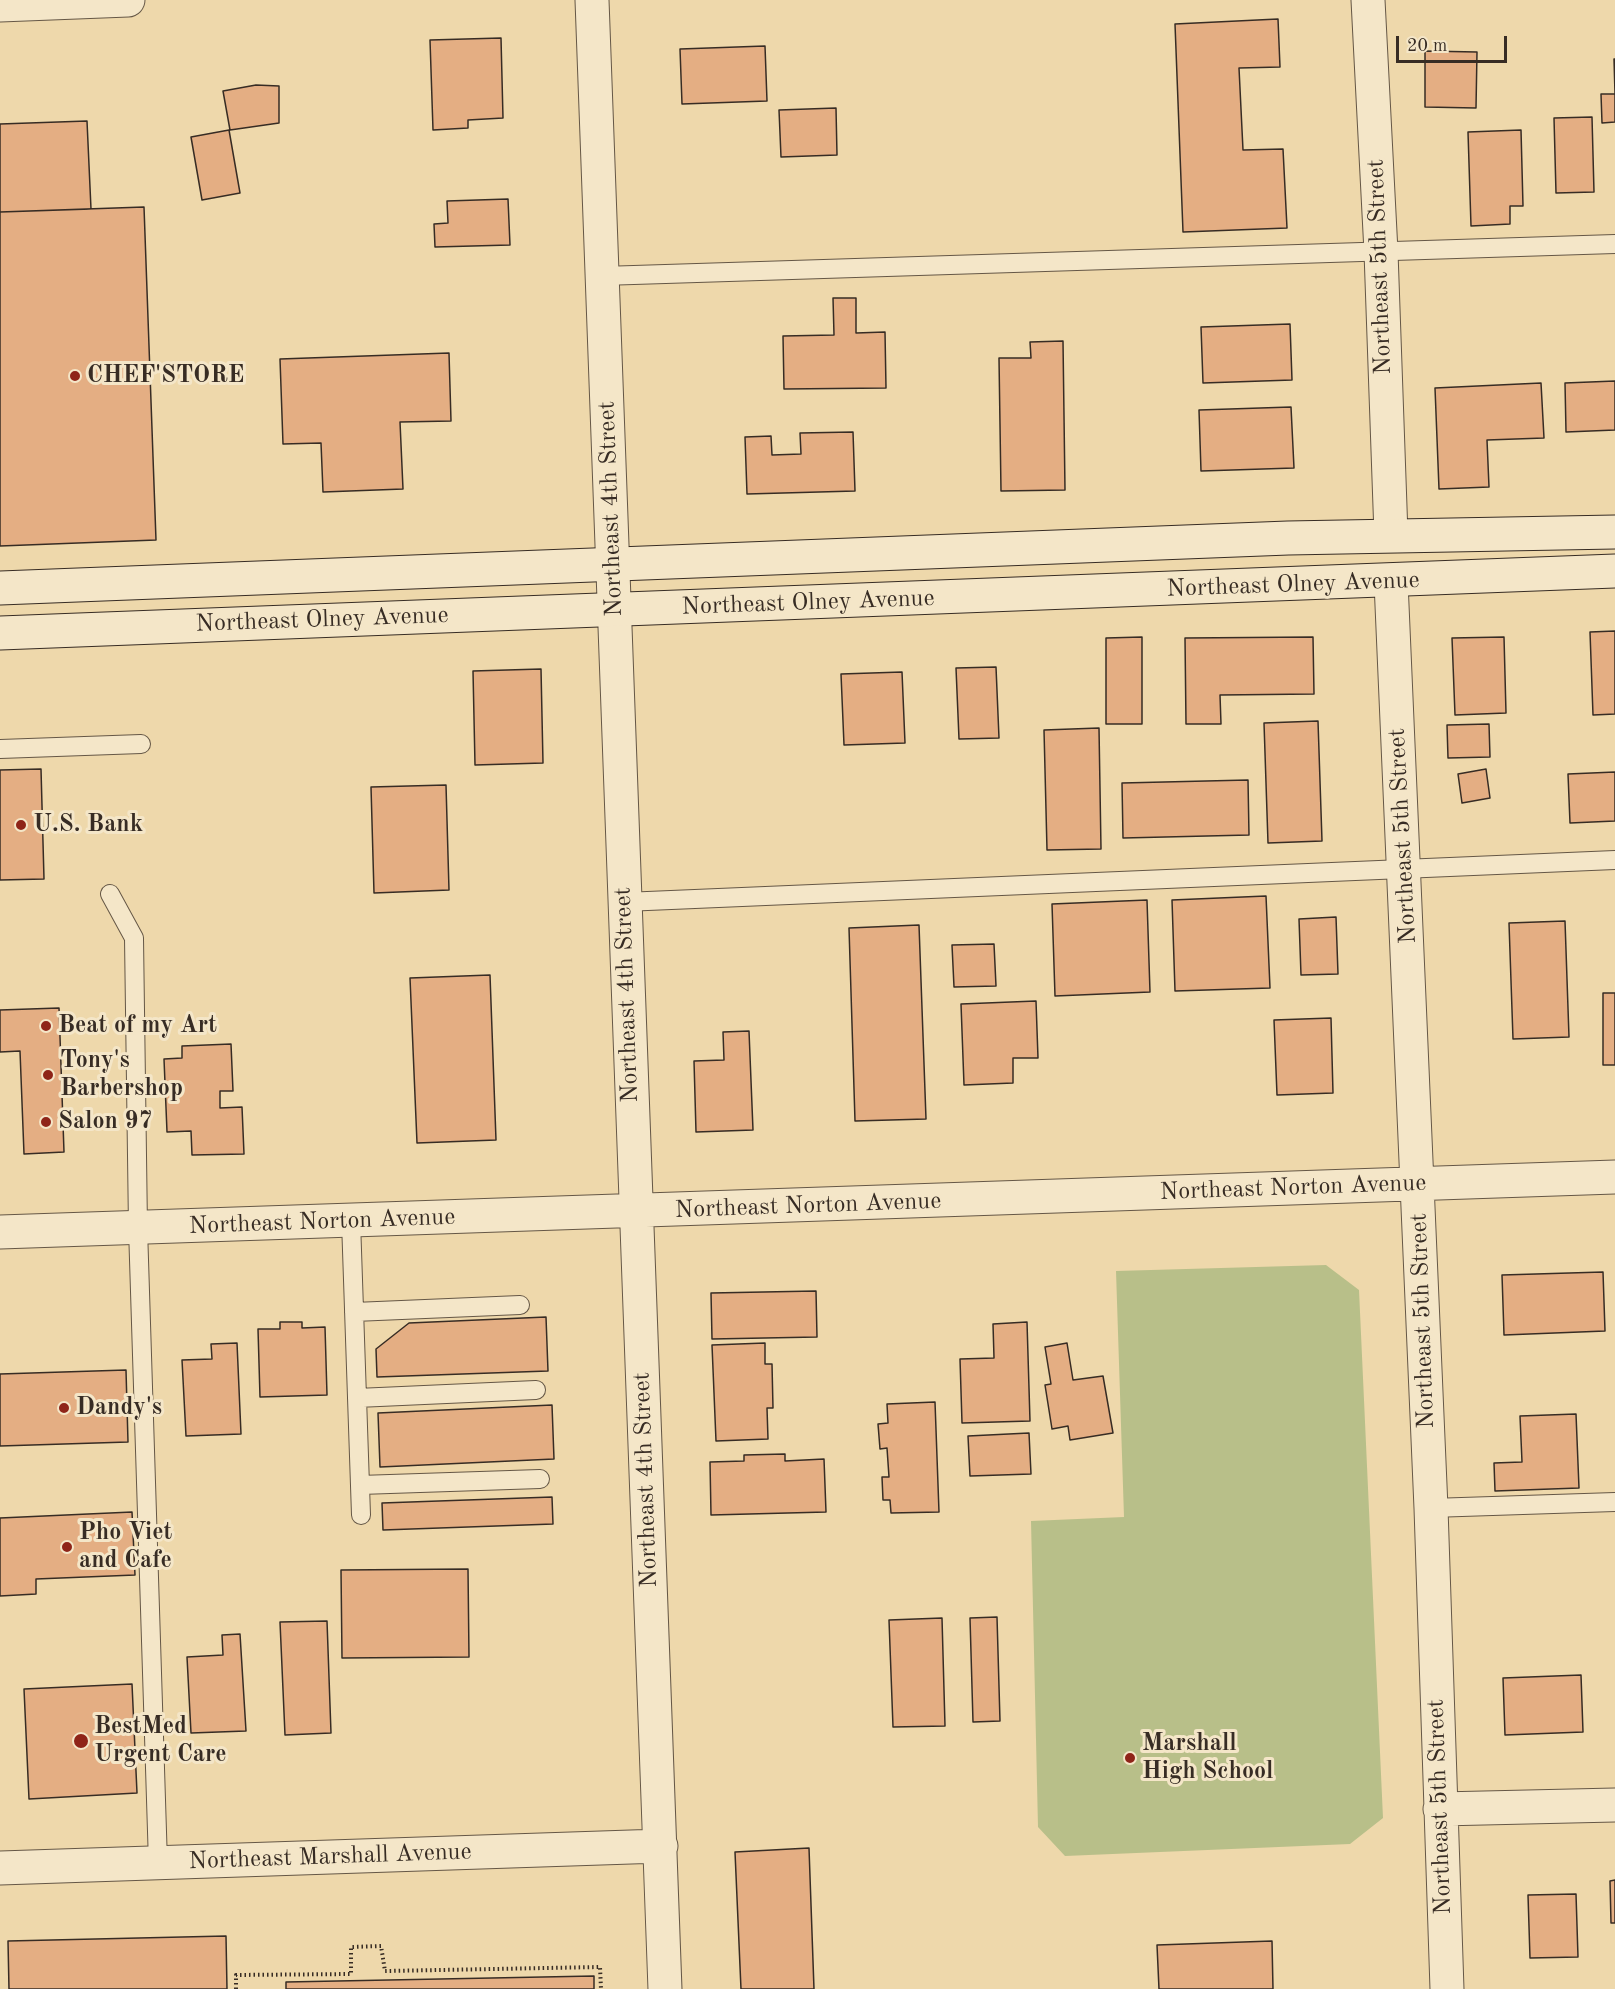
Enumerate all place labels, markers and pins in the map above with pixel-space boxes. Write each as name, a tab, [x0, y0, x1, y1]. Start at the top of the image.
place label: CHEF'STORE	[87, 362, 244, 390]
marker: CHEF'STORE	[68, 369, 82, 383]
place label: U.S. Bank	[33, 811, 143, 839]
marker: U.S. Bank	[14, 818, 28, 832]
place label: Beat of my Art	[58, 1012, 217, 1040]
marker: Beat of my Art	[39, 1019, 53, 1033]
place label: Tony's Barbershop	[60, 1047, 183, 1103]
marker: Tony's Barbershop	[41, 1068, 55, 1082]
place label: Salon 97	[58, 1108, 152, 1136]
marker: Salon 97	[39, 1115, 53, 1129]
place label: Dandy's	[76, 1394, 162, 1422]
marker: Dandy's	[57, 1401, 71, 1415]
place label: Pho Viet and Cafe	[79, 1519, 172, 1575]
marker: Pho Viet and Cafe	[60, 1540, 74, 1554]
place label: BestMed Urgent Care	[94, 1713, 227, 1769]
place label: Marshall High School	[1142, 1730, 1273, 1786]
marker: BestMed Urgent Care	[72, 1732, 90, 1750]
marker: Marshall High School	[1123, 1751, 1137, 1765]

